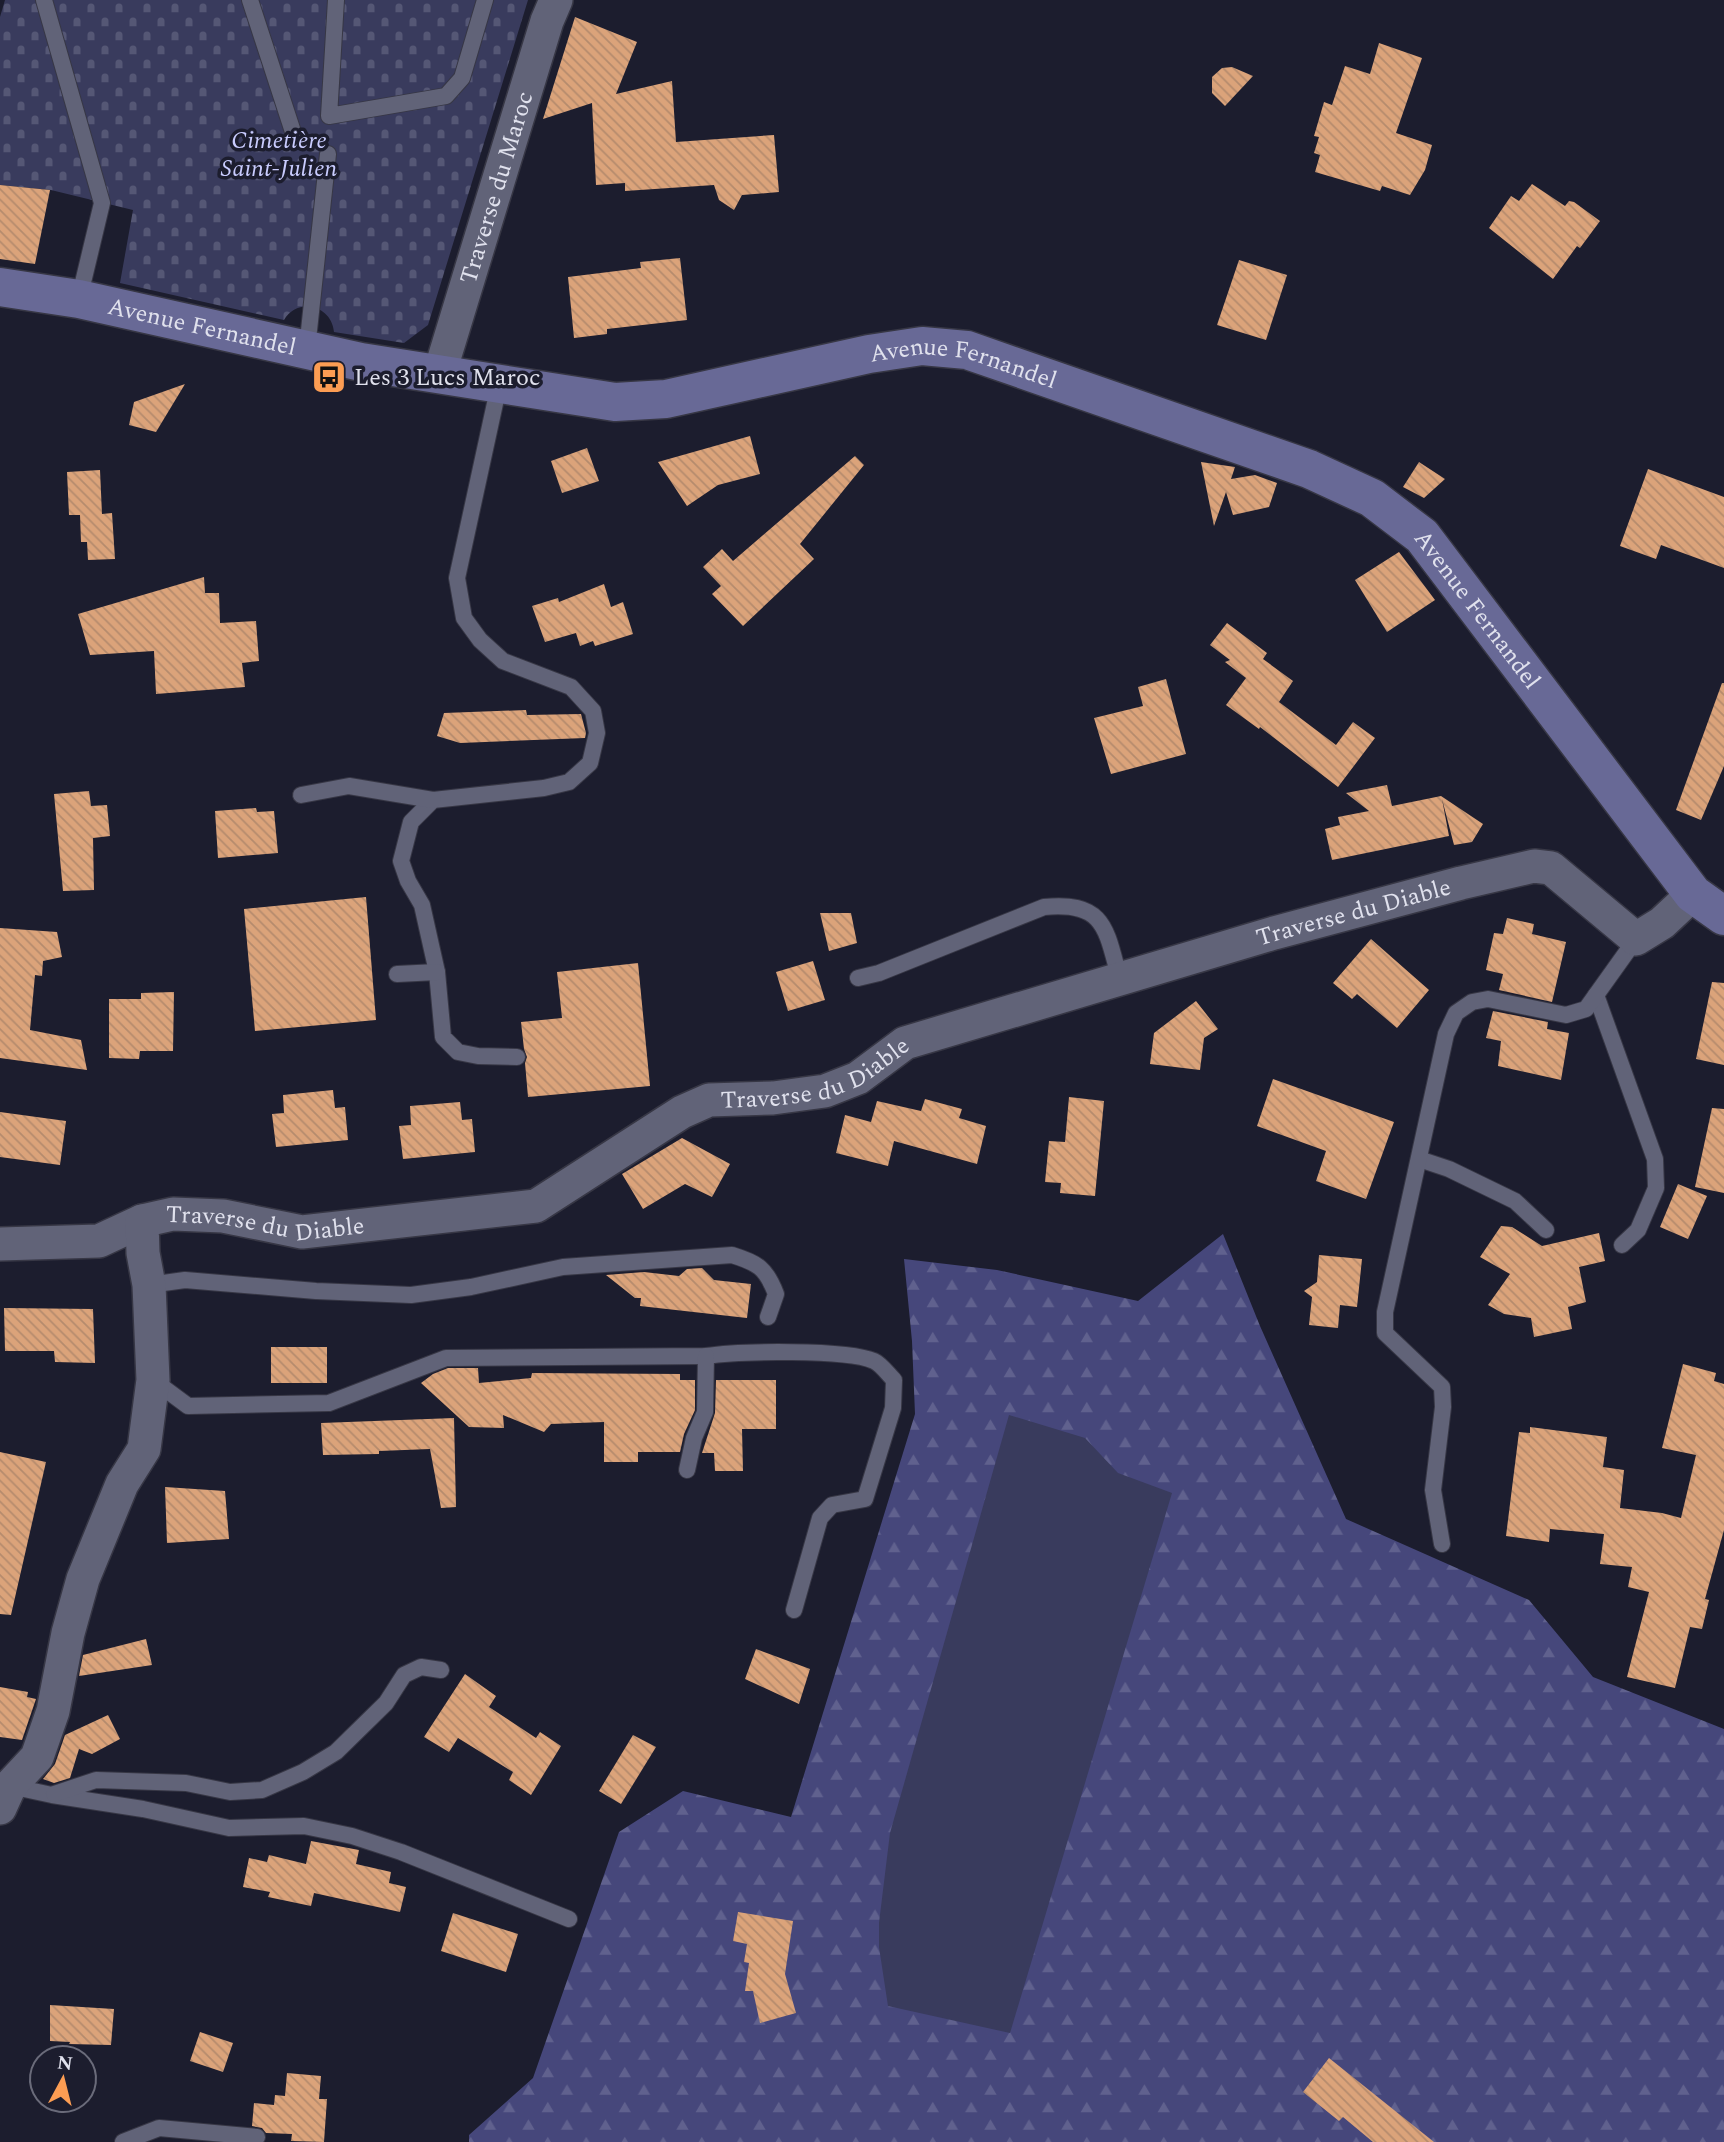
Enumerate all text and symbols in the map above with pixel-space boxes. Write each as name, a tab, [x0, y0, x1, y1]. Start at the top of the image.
street label: Traverse du Maroc	[451, 87, 543, 288]
park label: Cimetière Saint-Julien	[221, 123, 338, 187]
street label: Avenue Fernandel	[104, 289, 300, 366]
street label: Avenue Fernandel	[867, 329, 1062, 399]
bus stop icon: Les 3 Lucs Maroc	[310, 358, 348, 396]
place label: Les 3 Lucs Maroc	[354, 360, 541, 396]
street label: Avenue Fernandel	[1404, 522, 1549, 697]
street label: Traverse du Diable	[1252, 869, 1455, 956]
street label: Traverse du Diable	[720, 1029, 917, 1119]
street label: Traverse du Diable	[165, 1197, 366, 1252]
north arrow	[28, 2044, 98, 2114]
text: N	[55, 2048, 74, 2079]

